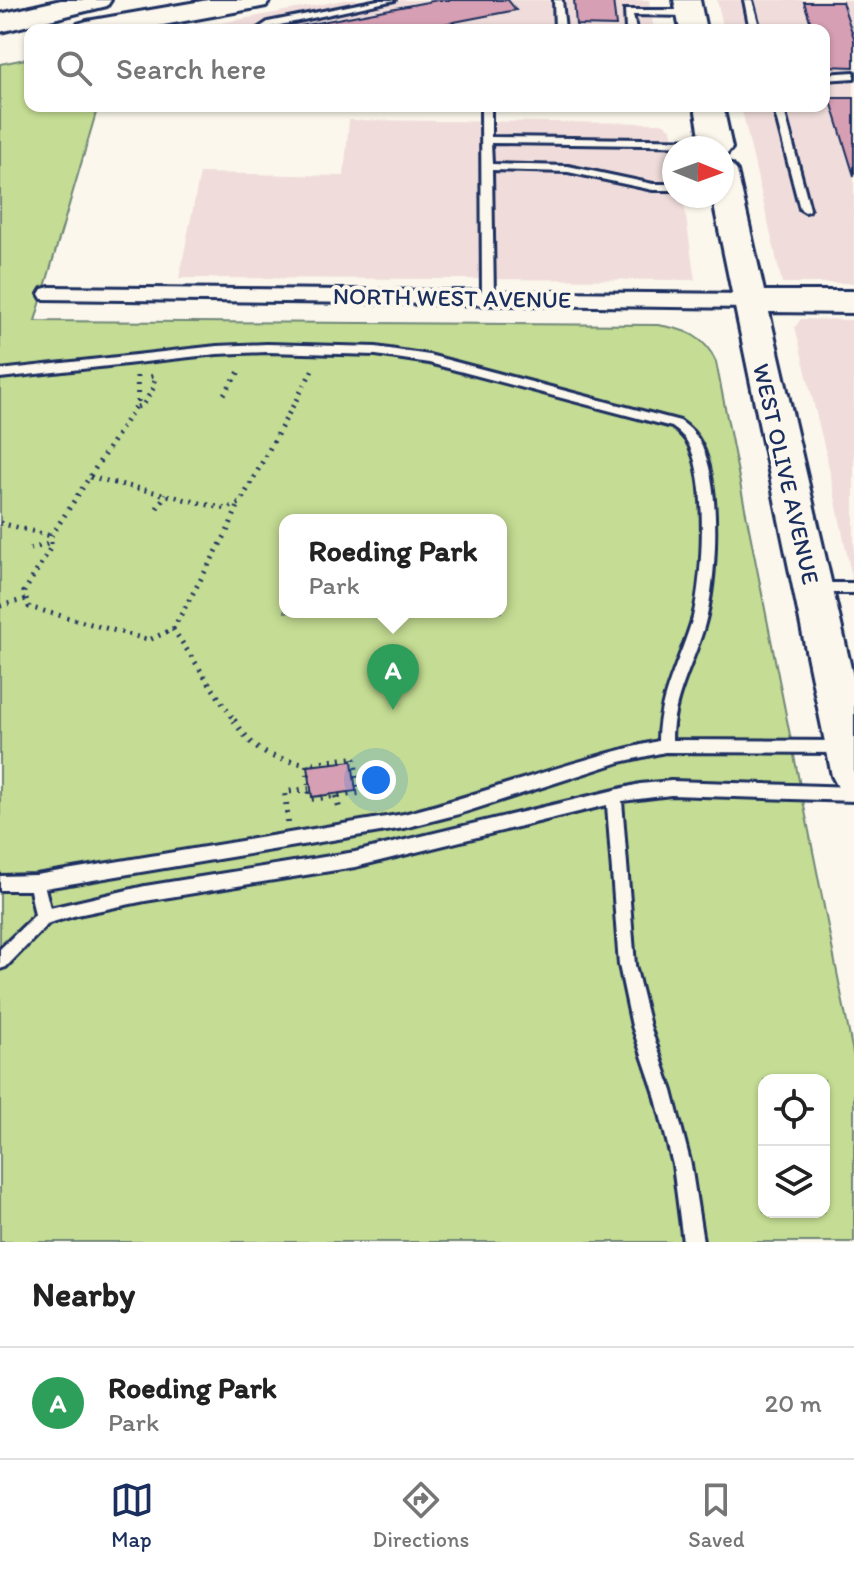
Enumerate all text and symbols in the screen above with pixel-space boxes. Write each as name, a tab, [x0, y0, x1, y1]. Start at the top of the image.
search box	[24, 24, 830, 112]
icon: search	[52, 46, 96, 90]
text: Search here	[116, 50, 266, 87]
north arrow	[662, 136, 734, 208]
street label: NORTH WEST AVENUE	[333, 281, 571, 314]
street label: WEST OLIVE AVENUE	[747, 361, 826, 587]
popup	[279, 514, 507, 618]
text: Roeding Park	[309, 532, 477, 569]
text: Park	[309, 569, 360, 601]
pin: A	[367, 644, 419, 710]
your location	[356, 760, 396, 800]
map controls	[758, 1074, 830, 1218]
button: locate	[758, 1074, 830, 1146]
button: layers	[758, 1146, 830, 1218]
text: Nearby	[32, 1274, 135, 1315]
text: Roeding Park	[108, 1369, 277, 1406]
text: A	[50, 1387, 66, 1419]
text: 20 m	[765, 1387, 822, 1419]
text: Park	[108, 1406, 159, 1438]
tab: Map	[110, 1478, 154, 1553]
tab: Directions	[373, 1478, 469, 1553]
tab: Saved	[688, 1478, 744, 1553]

